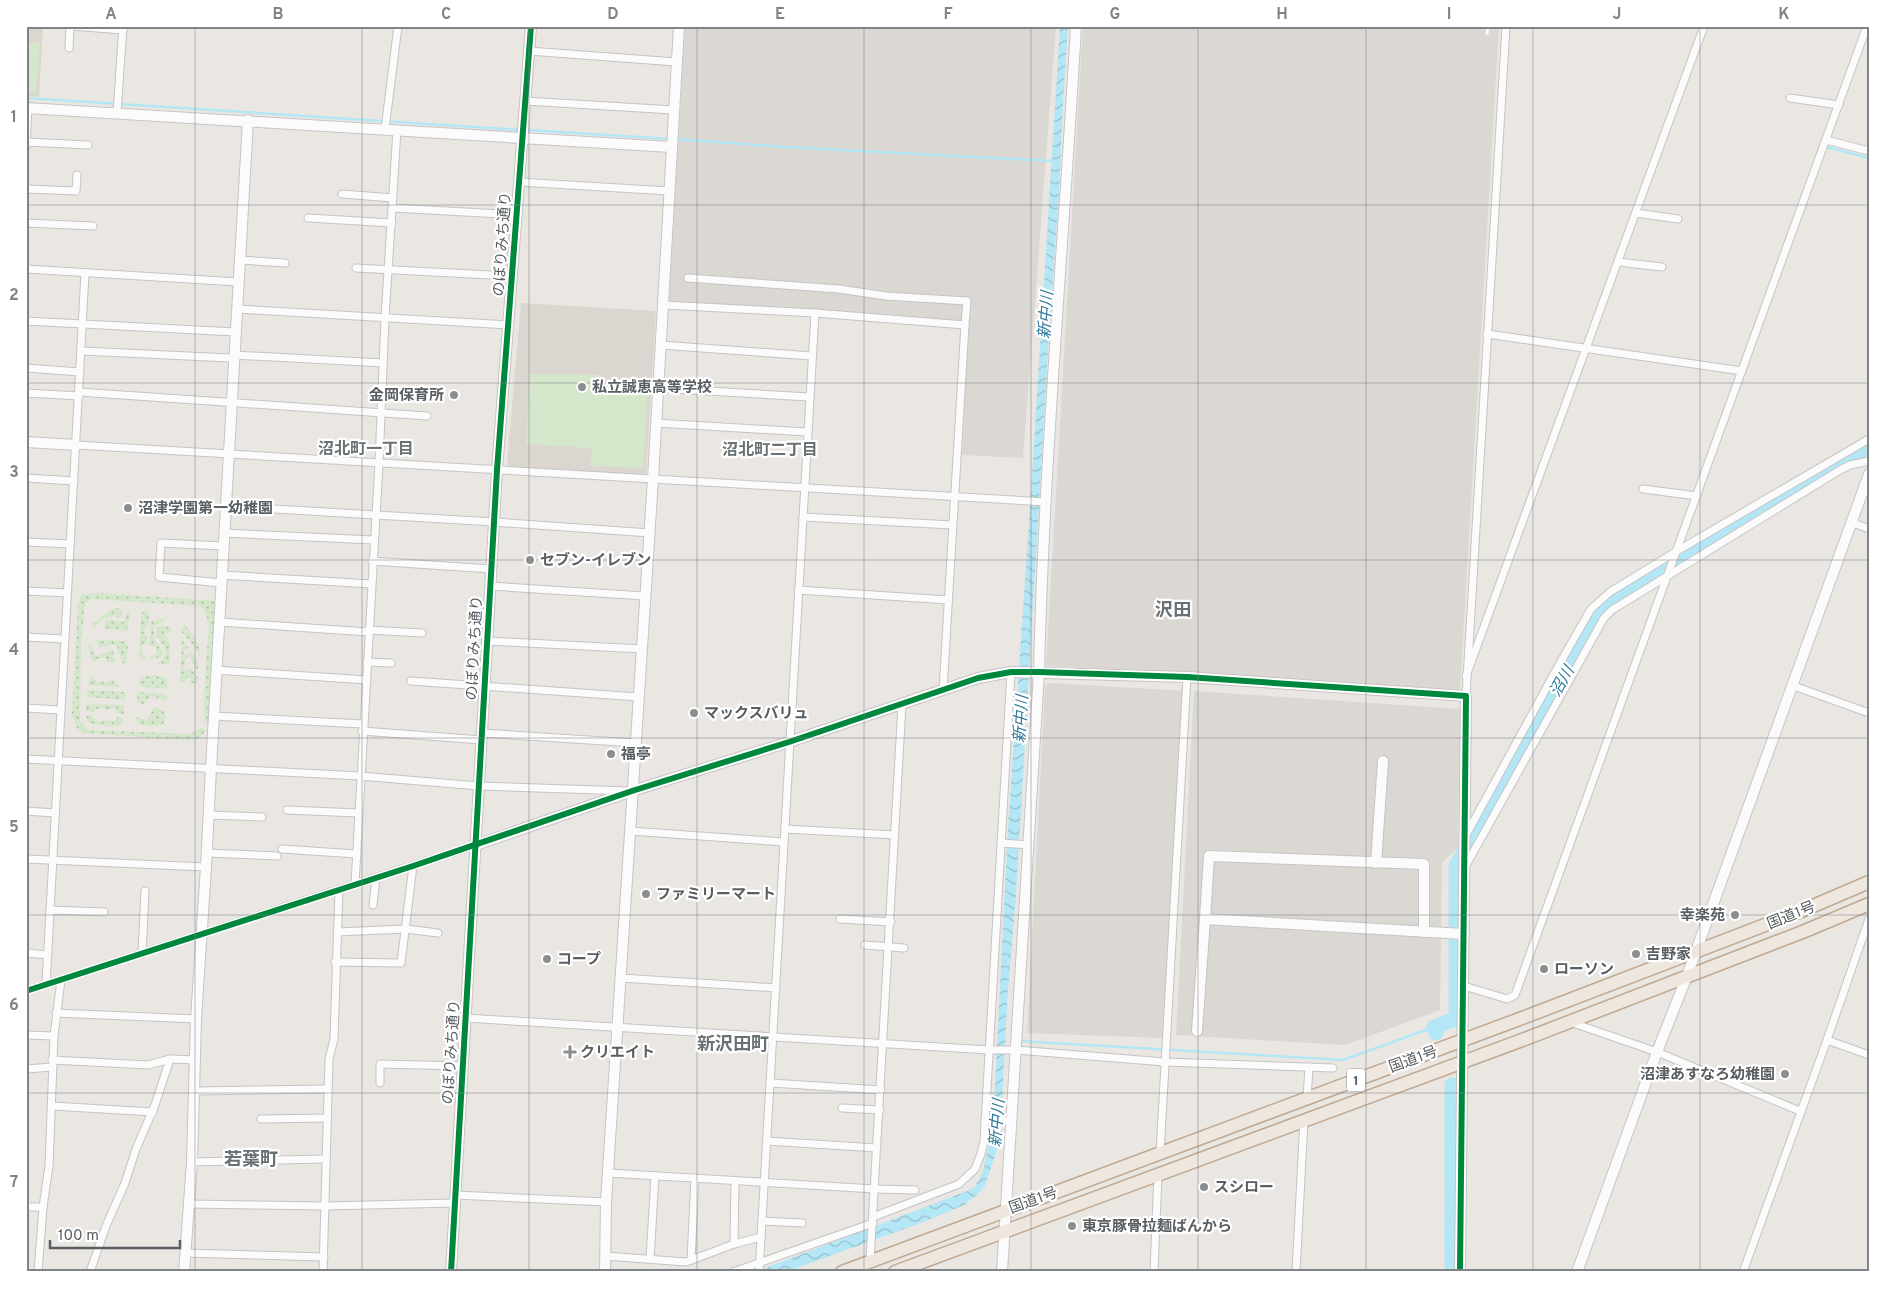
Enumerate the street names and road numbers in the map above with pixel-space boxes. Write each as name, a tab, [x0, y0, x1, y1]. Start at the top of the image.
street label: のぼりみち通り	[490, 191, 517, 297]
street label: のぼりみち通り	[463, 595, 488, 701]
street label: 国道1号	[1765, 898, 1819, 935]
street label: のぼりみち通り	[439, 999, 466, 1105]
street label: 国道1号	[1386, 1043, 1441, 1078]
road number: 1	[1347, 1068, 1365, 1092]
street label: 国道1号	[1006, 1184, 1061, 1219]

